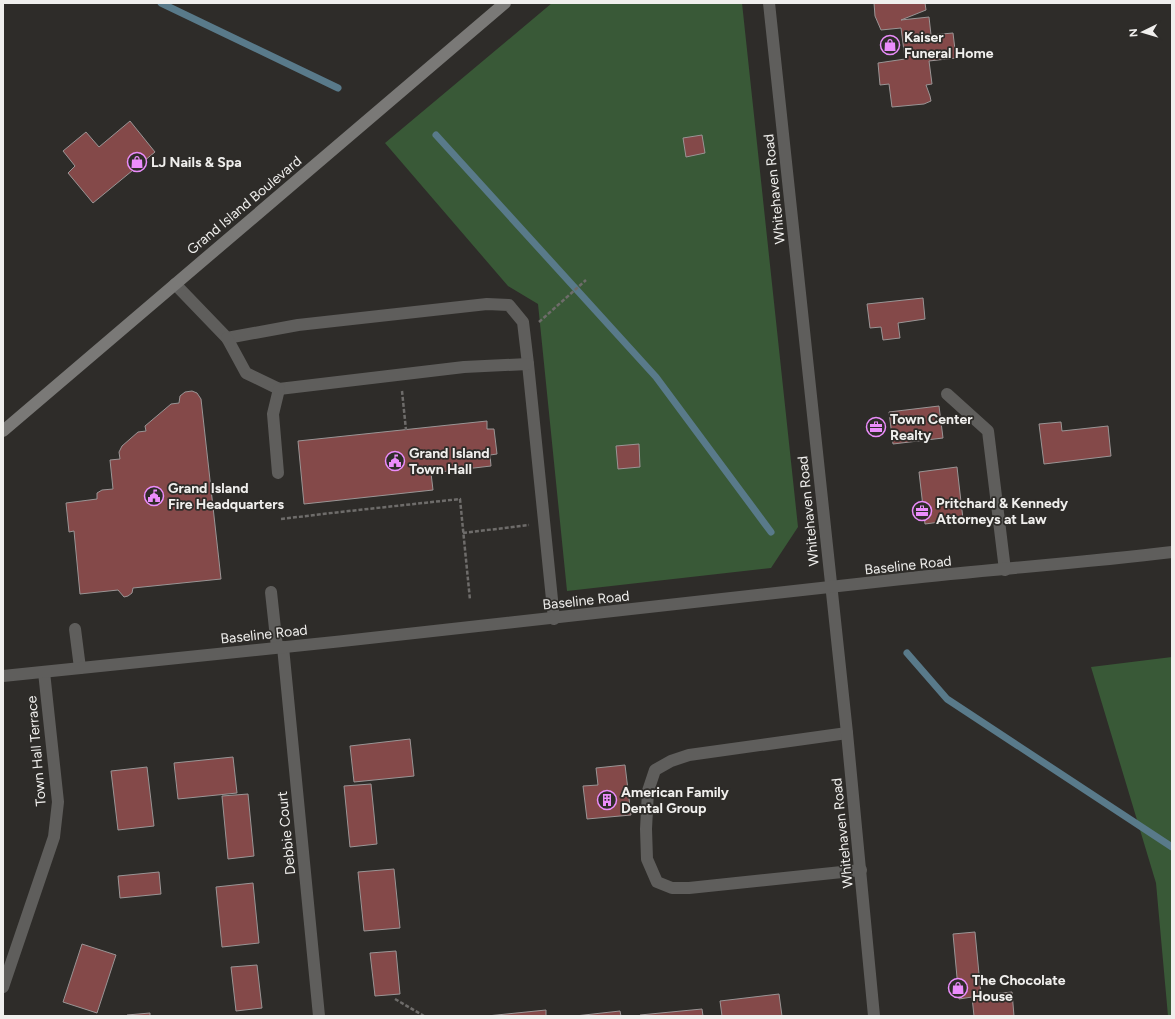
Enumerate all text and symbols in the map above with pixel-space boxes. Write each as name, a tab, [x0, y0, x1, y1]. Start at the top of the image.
north arrow	[1123, 12, 1163, 52]
text: N	[1127, 28, 1140, 38]
place label: Kaiser Funeral Home	[904, 29, 994, 62]
shop icon: Kaiser Funeral Home	[879, 34, 901, 56]
street label: Whitehaven Road	[760, 133, 789, 245]
shop icon: LJ Nails & Spa	[126, 151, 148, 173]
street label: Grand Island Boulevard	[184, 153, 305, 258]
place label: LJ Nails & Spa	[151, 154, 242, 171]
place label: Town Center Realty	[890, 411, 973, 444]
office icon: Town Center Realty	[865, 416, 887, 438]
place label: Grand Island Town Hall	[409, 445, 490, 478]
public building icon: Grand Island Town Hall	[384, 450, 406, 472]
street label: Whitehaven Road	[794, 455, 823, 567]
place label: Grand Island Fire Headquarters	[168, 480, 284, 513]
public building icon: Grand Island Fire Headquarters	[143, 485, 165, 507]
place label: Pritchard & Kennedy Attorneys at Law	[936, 495, 1069, 528]
office icon: Pritchard & Kennedy Attorneys at Law	[911, 500, 933, 522]
street label: Baseline Road	[864, 552, 952, 579]
street label: Baseline Road	[542, 587, 630, 614]
street label: Baseline Road	[220, 621, 308, 648]
street label: Town Hall Terrace	[23, 695, 50, 807]
street label: Whitehaven Road	[828, 777, 857, 889]
place label: American Family Dental Group	[621, 784, 730, 817]
building icon: American Family Dental Group	[596, 789, 618, 811]
street label: Debbie Court	[274, 790, 299, 876]
place label: The Chocolate House	[972, 972, 1066, 1005]
shop icon: The Chocolate House	[947, 977, 969, 999]

